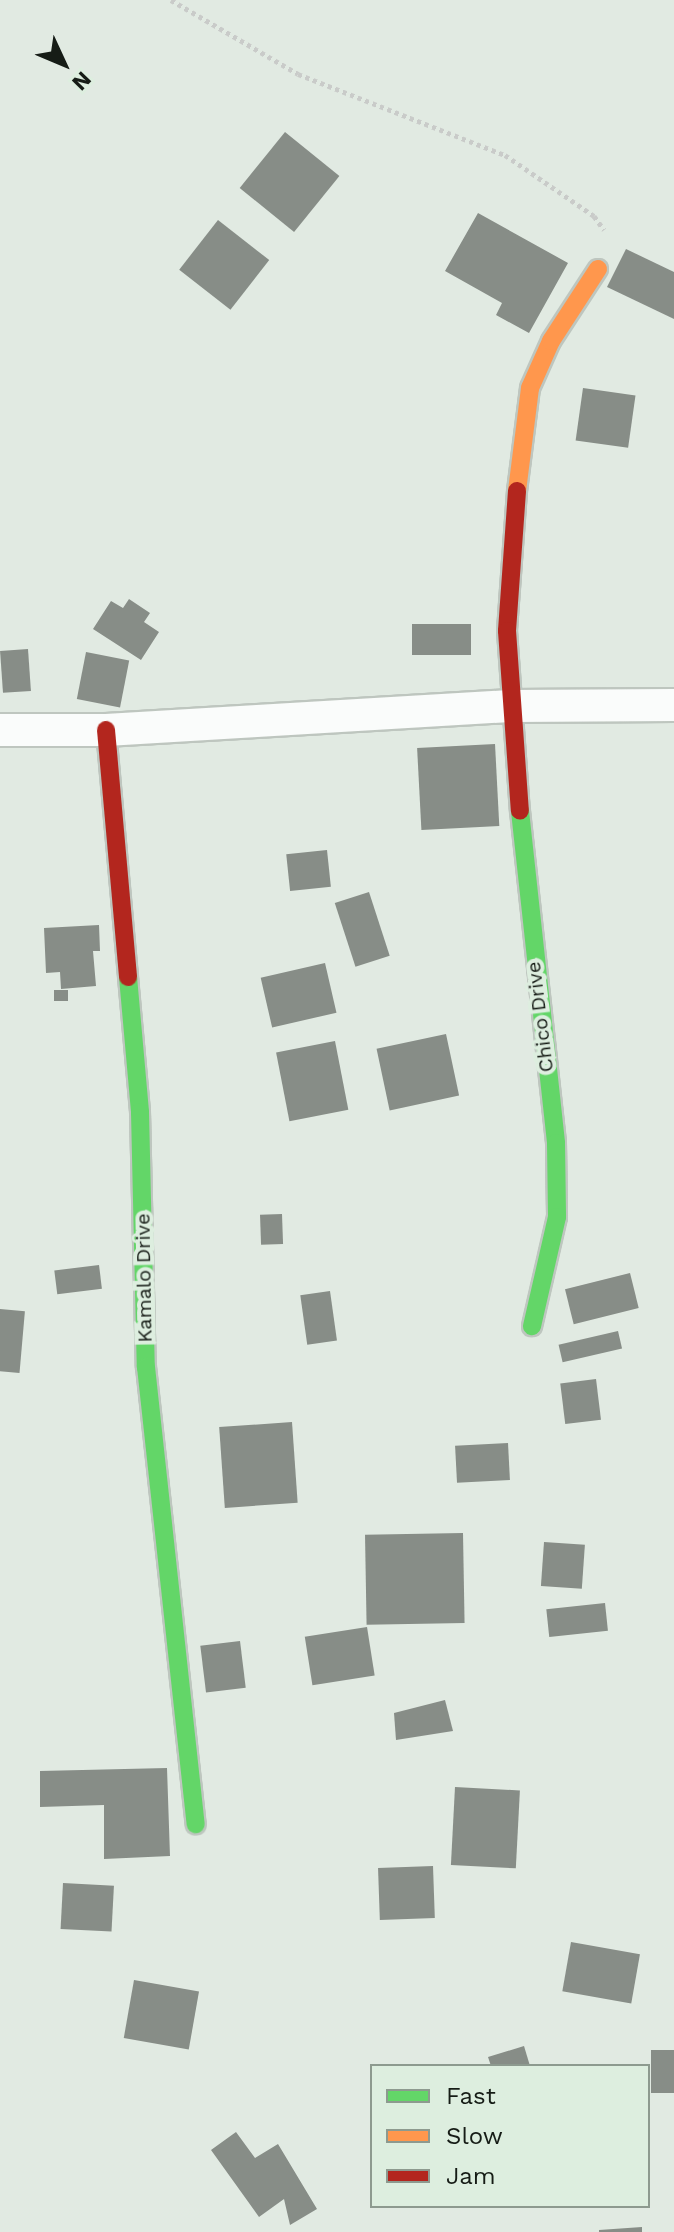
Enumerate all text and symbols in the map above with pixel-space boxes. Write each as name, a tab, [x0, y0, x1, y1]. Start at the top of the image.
north arrow	[24, 24, 104, 104]
text: N	[67, 66, 96, 96]
street label: Chico Drive	[521, 960, 559, 1074]
street label: Kamalo Drive	[131, 1213, 157, 1343]
legend	[370, 2064, 650, 2208]
text: Fast	[446, 2082, 496, 2110]
text: Slow	[446, 2122, 503, 2150]
text: Jam	[446, 2162, 496, 2190]

